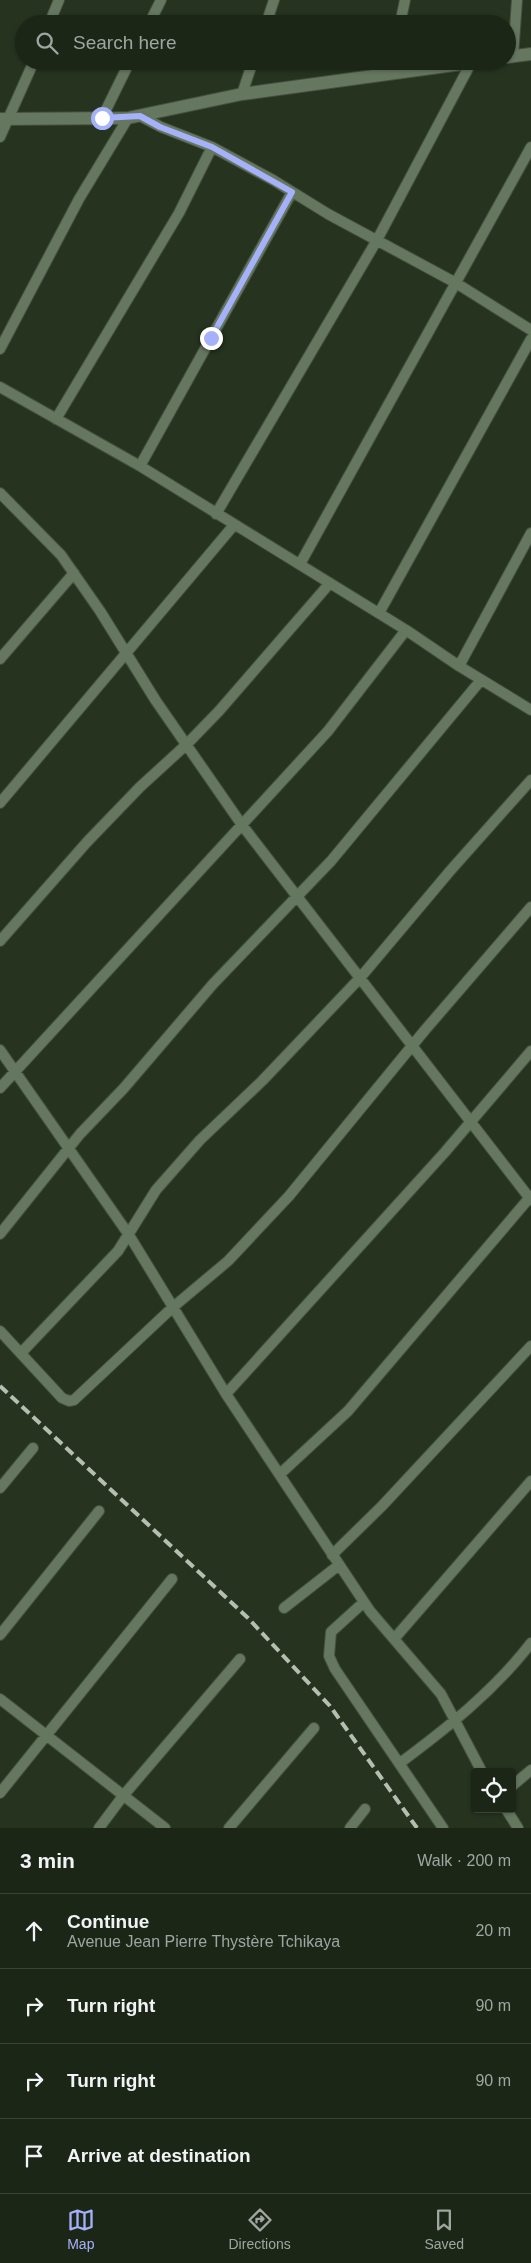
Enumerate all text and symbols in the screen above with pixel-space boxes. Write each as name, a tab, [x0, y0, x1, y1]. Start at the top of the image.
search box	[15, 15, 516, 70]
icon: search	[33, 29, 61, 57]
text: Search here	[73, 32, 177, 53]
route start	[91, 107, 114, 130]
route end	[200, 327, 223, 350]
map controls	[471, 1768, 516, 1813]
button: locate	[471, 1768, 516, 1813]
text: 3 min	[20, 1849, 75, 1872]
text: Walk · 200 m	[417, 1852, 511, 1869]
text: Continue	[67, 1911, 149, 1932]
icon: ahead	[20, 1917, 48, 1945]
text: 20 m	[475, 1922, 511, 1939]
text: Avenue Jean Pierre Thystère Tchikaya	[67, 1933, 340, 1950]
icon: right	[20, 1992, 48, 2020]
text: Turn right	[67, 1995, 155, 2016]
text: 90 m	[475, 1997, 511, 2014]
icon: right	[20, 2067, 48, 2095]
text: Turn right	[67, 2070, 155, 2091]
text: 90 m	[475, 2072, 511, 2089]
icon: arrive	[20, 2142, 48, 2170]
text: Arrive at destination	[67, 2145, 251, 2166]
tab: Map	[67, 2206, 95, 2252]
tab: Directions	[229, 2206, 291, 2252]
tab: Saved	[424, 2206, 464, 2252]

